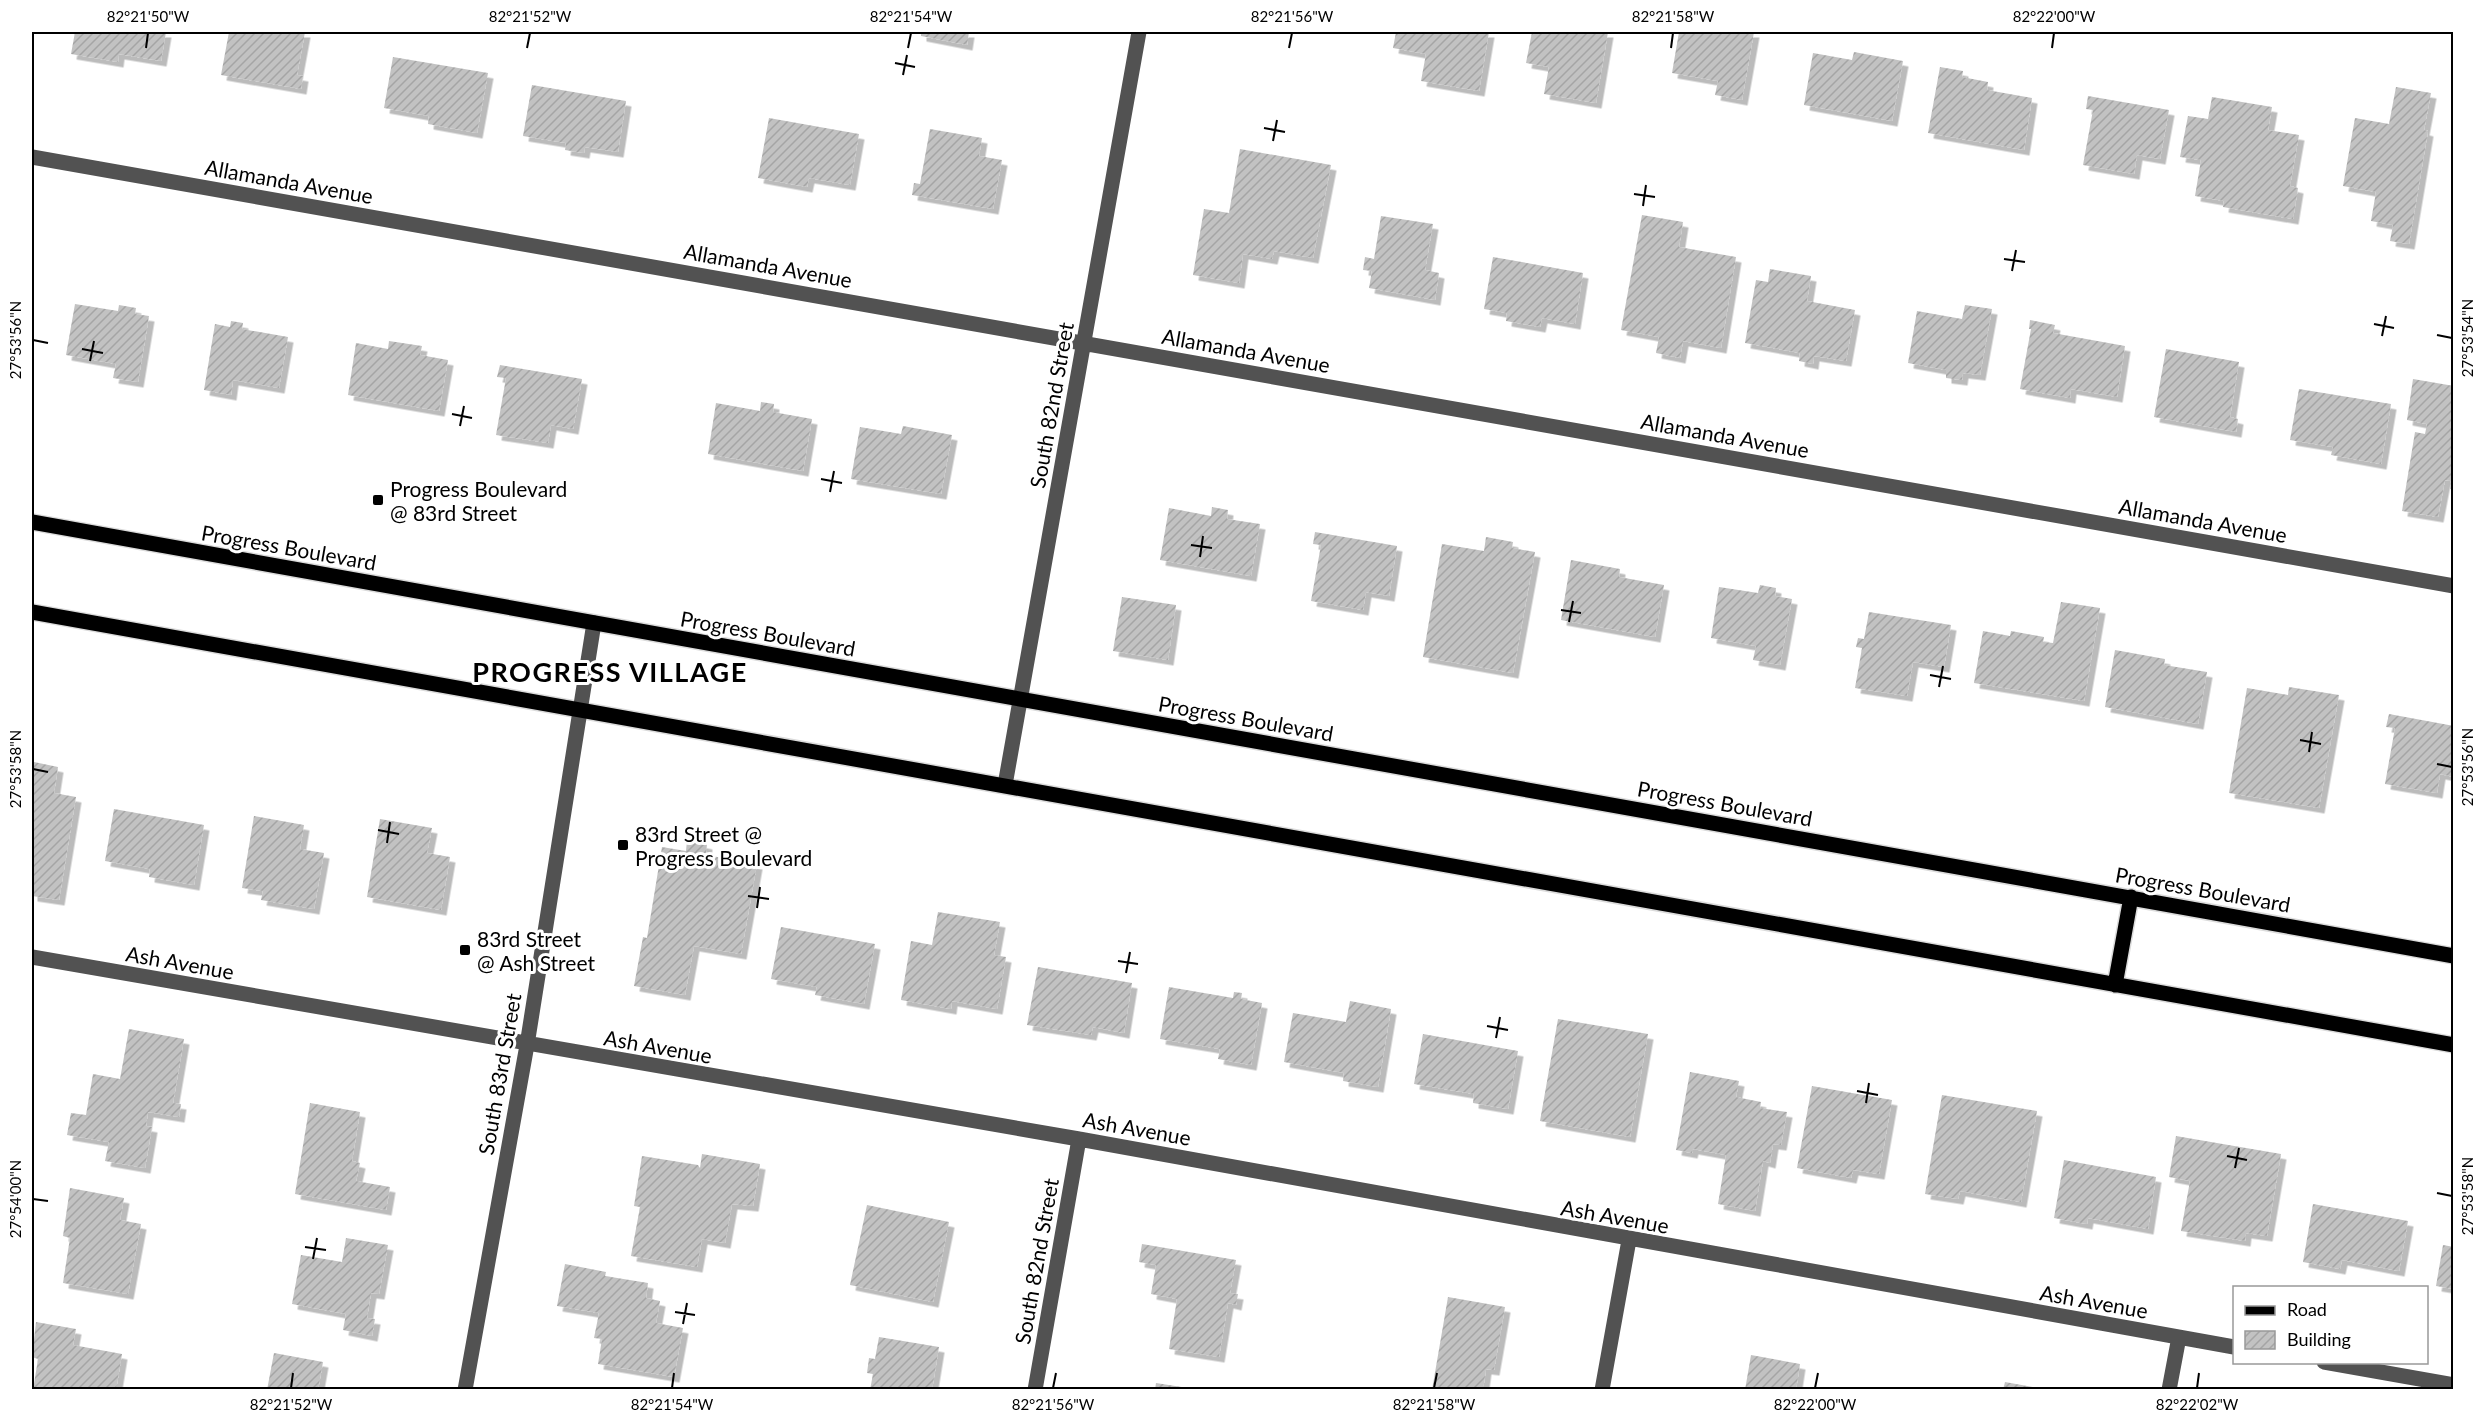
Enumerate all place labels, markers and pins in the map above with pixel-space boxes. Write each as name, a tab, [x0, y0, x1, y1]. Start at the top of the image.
place label: Progress Boulevard @ 83rd Street	[390, 476, 567, 525]
marker: Progress Boulevard @ 83rd Street	[371, 493, 385, 507]
place label: 83rd Street @ Progress Boulevard	[635, 821, 812, 870]
marker: 83rd Street @ Progress Boulevard	[616, 838, 630, 852]
place label: 83rd Street @ Ash Street	[477, 926, 595, 975]
marker: 83rd Street @ Ash Street	[458, 943, 472, 957]

